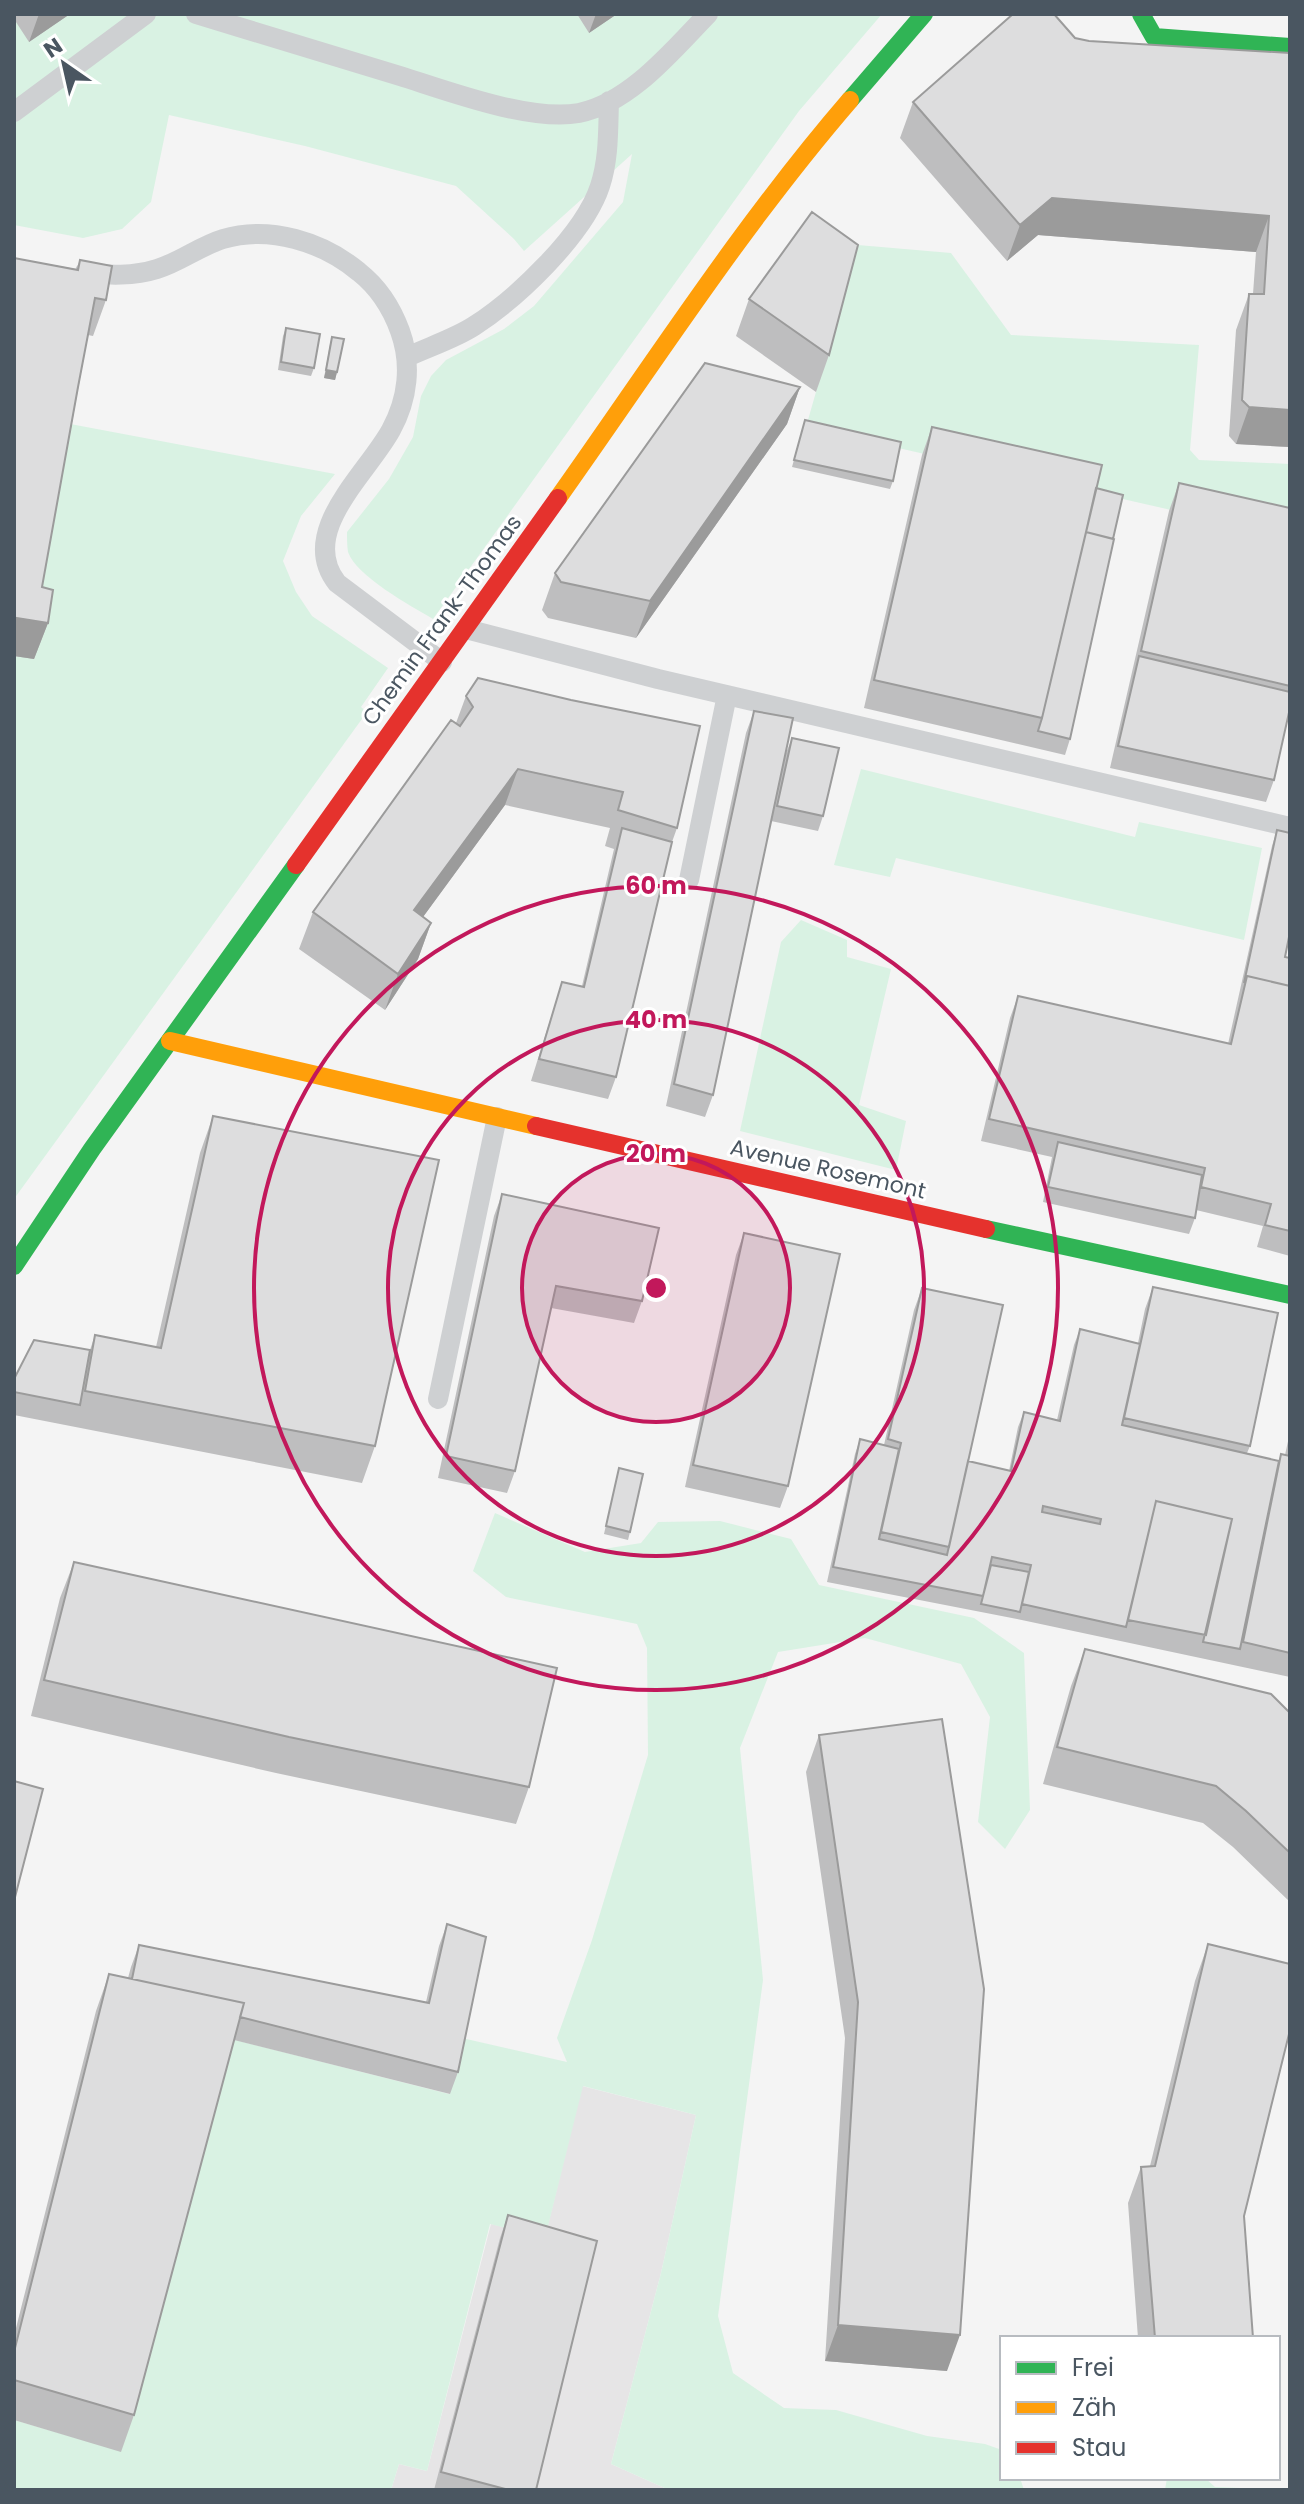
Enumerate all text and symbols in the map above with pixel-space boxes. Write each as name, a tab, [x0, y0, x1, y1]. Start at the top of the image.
north arrow	[24, 24, 104, 104]
text: N	[38, 30, 69, 65]
street label: Chemin Frank-Thomas	[355, 508, 529, 732]
text: 60 m	[625, 869, 687, 902]
text: 40 m	[625, 1003, 687, 1036]
street label: Avenue Rosemont	[727, 1131, 929, 1207]
text: 20 m	[626, 1137, 686, 1170]
centre of rings	[642, 1274, 670, 1302]
legend	[1000, 2336, 1280, 2480]
text: Frei	[1072, 2351, 1114, 2384]
text: Zäh	[1072, 2391, 1117, 2424]
text: Stau	[1072, 2431, 1126, 2464]

